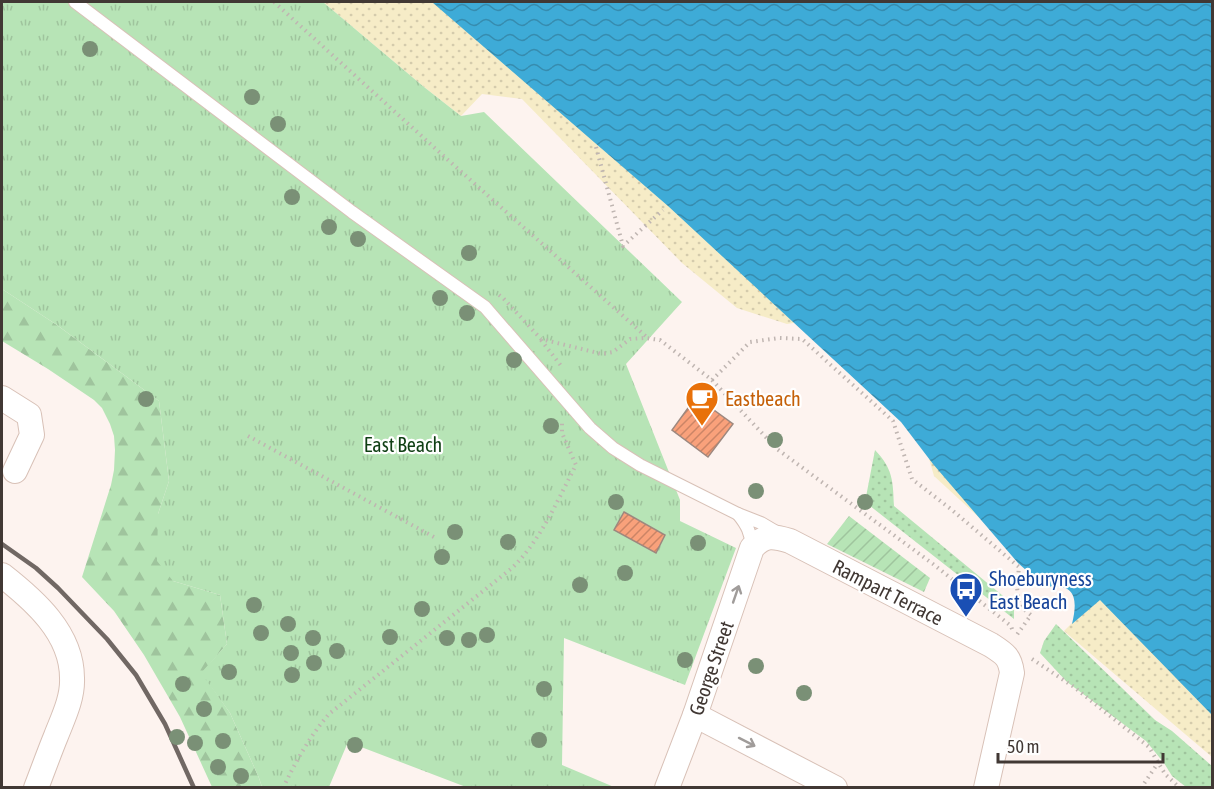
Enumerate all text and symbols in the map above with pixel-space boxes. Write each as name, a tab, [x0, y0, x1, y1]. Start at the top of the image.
cafe icon: Eastbeach	[684, 380, 720, 427]
place label: Eastbeach	[725, 387, 801, 410]
park label: East Beach	[364, 433, 442, 456]
street label: Rampart Terrace	[829, 554, 947, 630]
place label: Shoeburyness East Beach	[989, 567, 1092, 613]
bus stop icon: Shoeburyness East Beach	[948, 571, 984, 618]
one-way arrow	[732, 585, 743, 604]
street label: George Street	[684, 618, 738, 718]
scale bar	[998, 726, 1163, 764]
one-way arrow	[738, 736, 755, 748]
text: 50 m	[1007, 736, 1039, 757]

